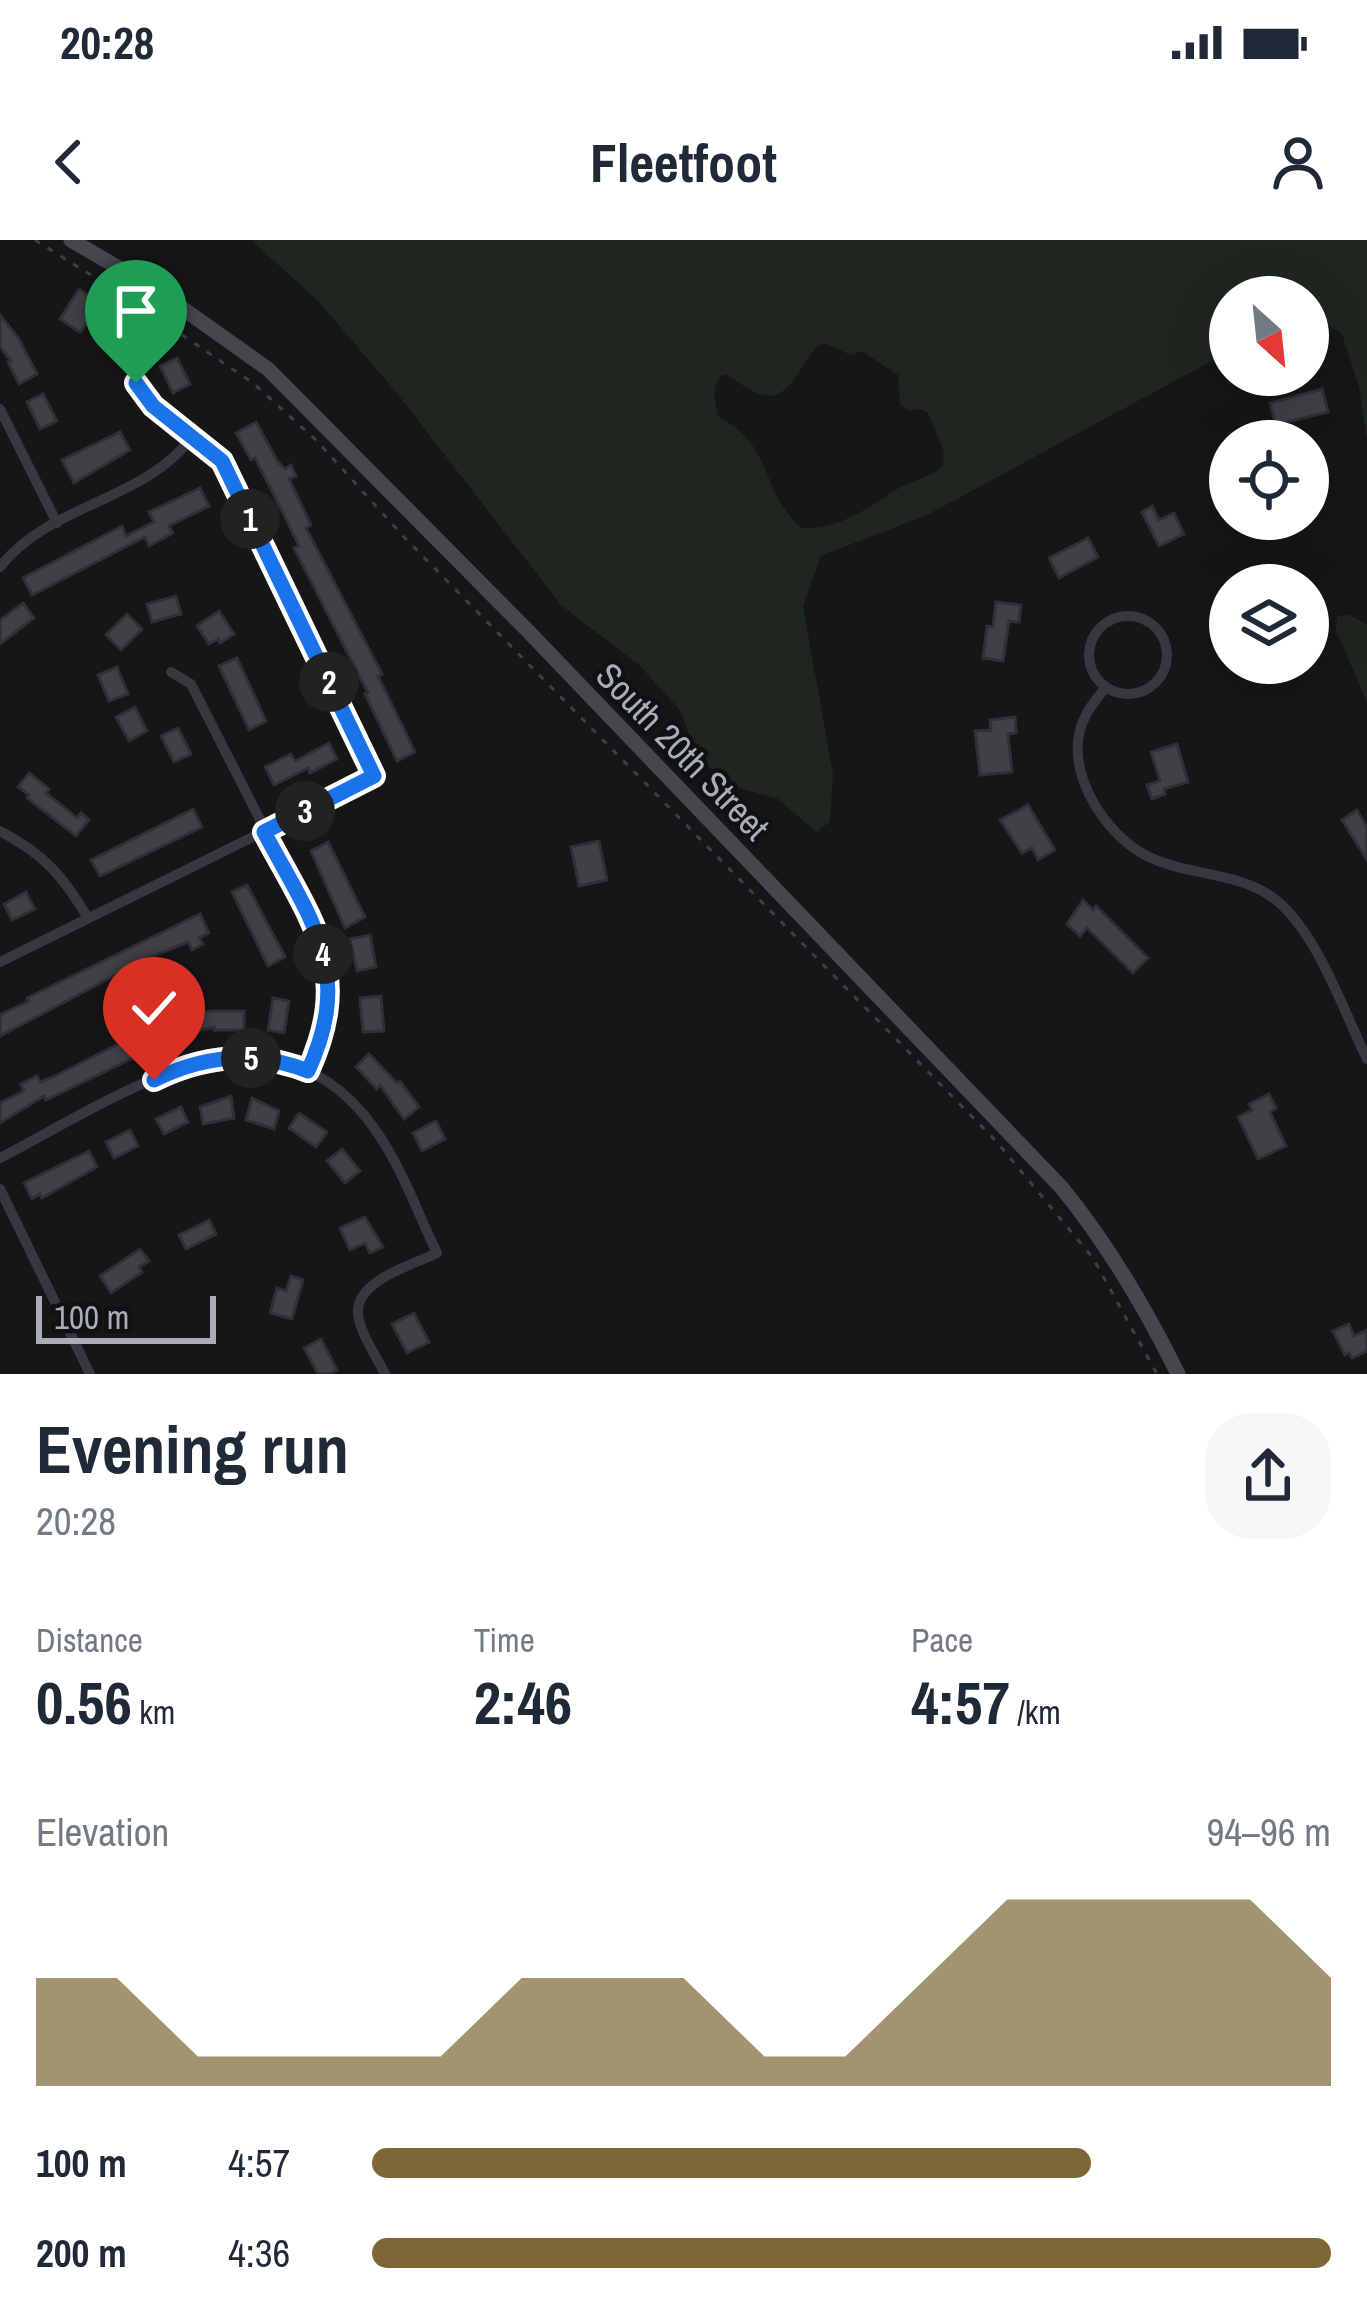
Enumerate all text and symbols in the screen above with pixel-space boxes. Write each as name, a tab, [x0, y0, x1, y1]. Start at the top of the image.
text: 20:28	[60, 12, 154, 73]
text: Fleetfoot	[590, 126, 777, 199]
icon: back	[36, 129, 102, 195]
icon: person	[1265, 129, 1331, 195]
pin	[85, 260, 187, 383]
north arrow	[1209, 276, 1329, 396]
map controls	[1209, 276, 1329, 684]
icon: arrive	[103, 278, 169, 344]
button: locate	[1209, 420, 1329, 540]
pin: 1	[220, 489, 280, 549]
text: 1	[242, 497, 258, 541]
button: layers	[1209, 564, 1329, 684]
pin: 2	[299, 652, 359, 712]
street label: South 20th Street	[586, 652, 780, 850]
text: 2	[321, 660, 337, 704]
pin: 3	[275, 781, 335, 841]
text: 3	[297, 789, 313, 833]
pin: 4	[293, 924, 353, 984]
text: 4	[315, 932, 331, 976]
pin	[103, 957, 205, 1080]
icon: check	[121, 975, 187, 1041]
pin: 5	[221, 1028, 281, 1088]
text: 5	[243, 1036, 259, 1080]
scale bar	[36, 1290, 216, 1343]
text: 100 m	[54, 1295, 129, 1339]
text: Evening run	[36, 1405, 349, 1494]
button: share	[1205, 1413, 1331, 1539]
text: 20:28	[36, 1495, 116, 1547]
text: Distance	[36, 1618, 143, 1662]
text: Time	[474, 1618, 535, 1662]
text: Pace	[911, 1618, 973, 1662]
text: 0.56	[36, 1662, 132, 1743]
text: 2:46	[474, 1662, 572, 1743]
text: 4:57	[911, 1662, 1010, 1743]
text: km	[132, 1690, 175, 1734]
text: /km	[1010, 1690, 1061, 1734]
text: Elevation	[36, 1806, 169, 1858]
text: 94–96 m	[1207, 1806, 1331, 1858]
text: 100 m	[36, 2137, 127, 2189]
text: 4:57	[228, 2137, 290, 2189]
text: 200 m	[36, 2227, 127, 2279]
text: 4:36	[228, 2227, 290, 2279]

